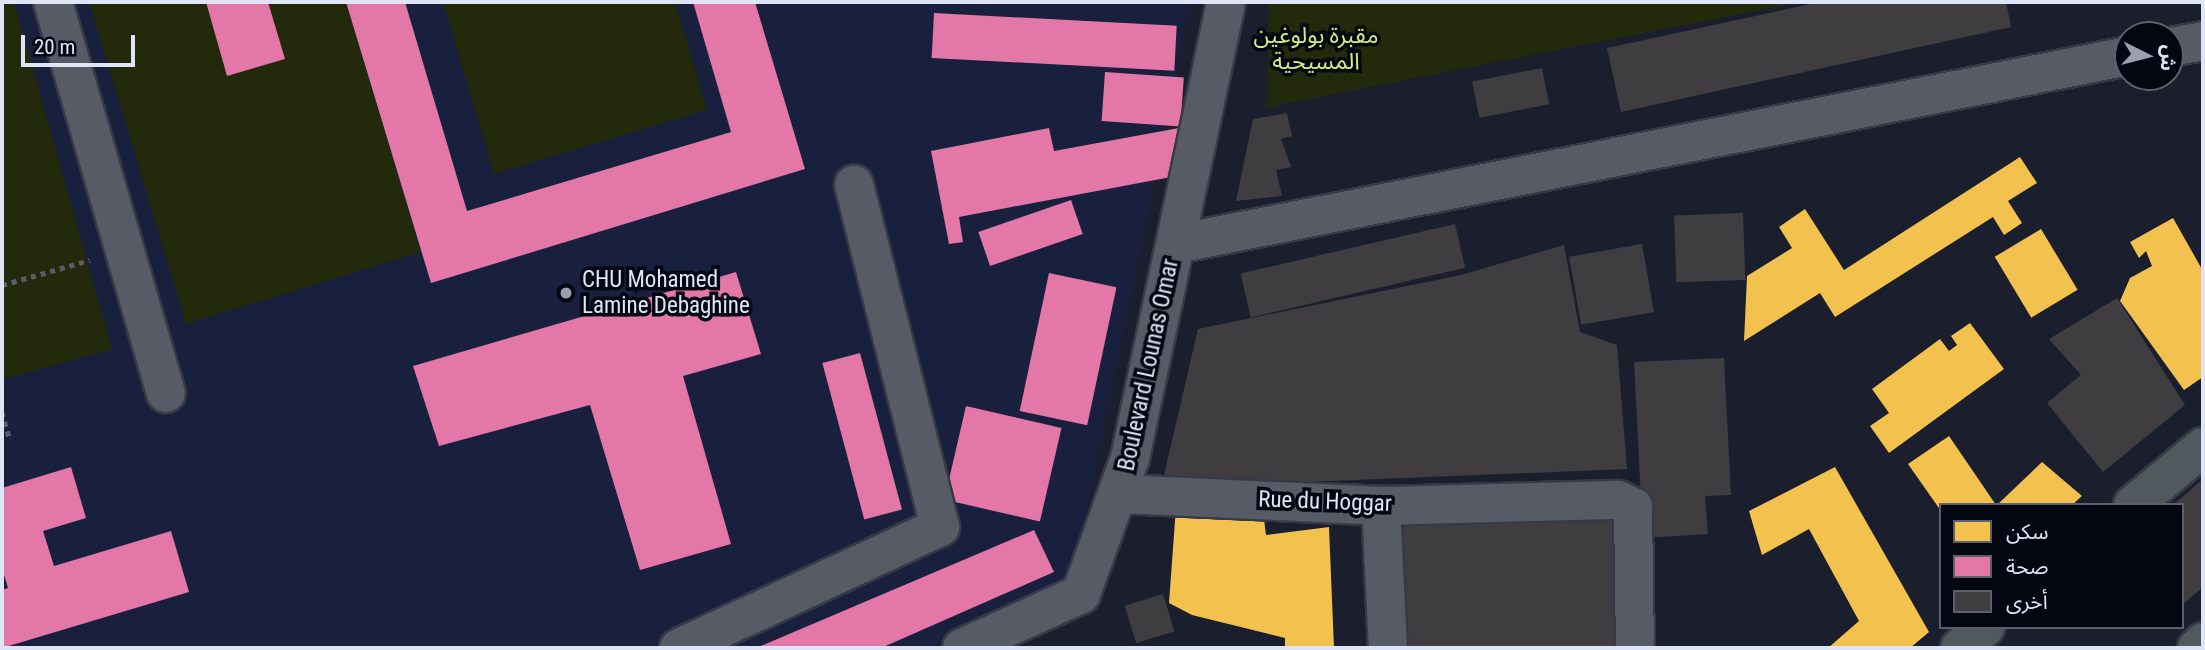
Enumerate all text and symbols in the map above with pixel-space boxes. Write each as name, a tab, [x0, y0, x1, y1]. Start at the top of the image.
scale bar	[24, 21, 138, 65]
north arrow	[2114, 21, 2184, 91]
park label: مقبرة بولوغين المسيحية	[1254, 22, 1378, 76]
text: 20 m	[34, 35, 75, 59]
text: ش	[2156, 44, 2181, 72]
street label: Boulevard Lounas Omar	[1113, 256, 1185, 474]
place label: CHU Mohamed Lamine Debaghine	[582, 266, 750, 320]
marker: CHU Mohamed Lamine Debaghine	[556, 283, 576, 303]
street label: Rue du Hoggar	[1258, 486, 1392, 518]
legend	[1939, 503, 2184, 629]
text: سكن	[2006, 520, 2048, 544]
text: صحة	[2006, 555, 2049, 579]
text: أخرى	[2006, 590, 2048, 614]

